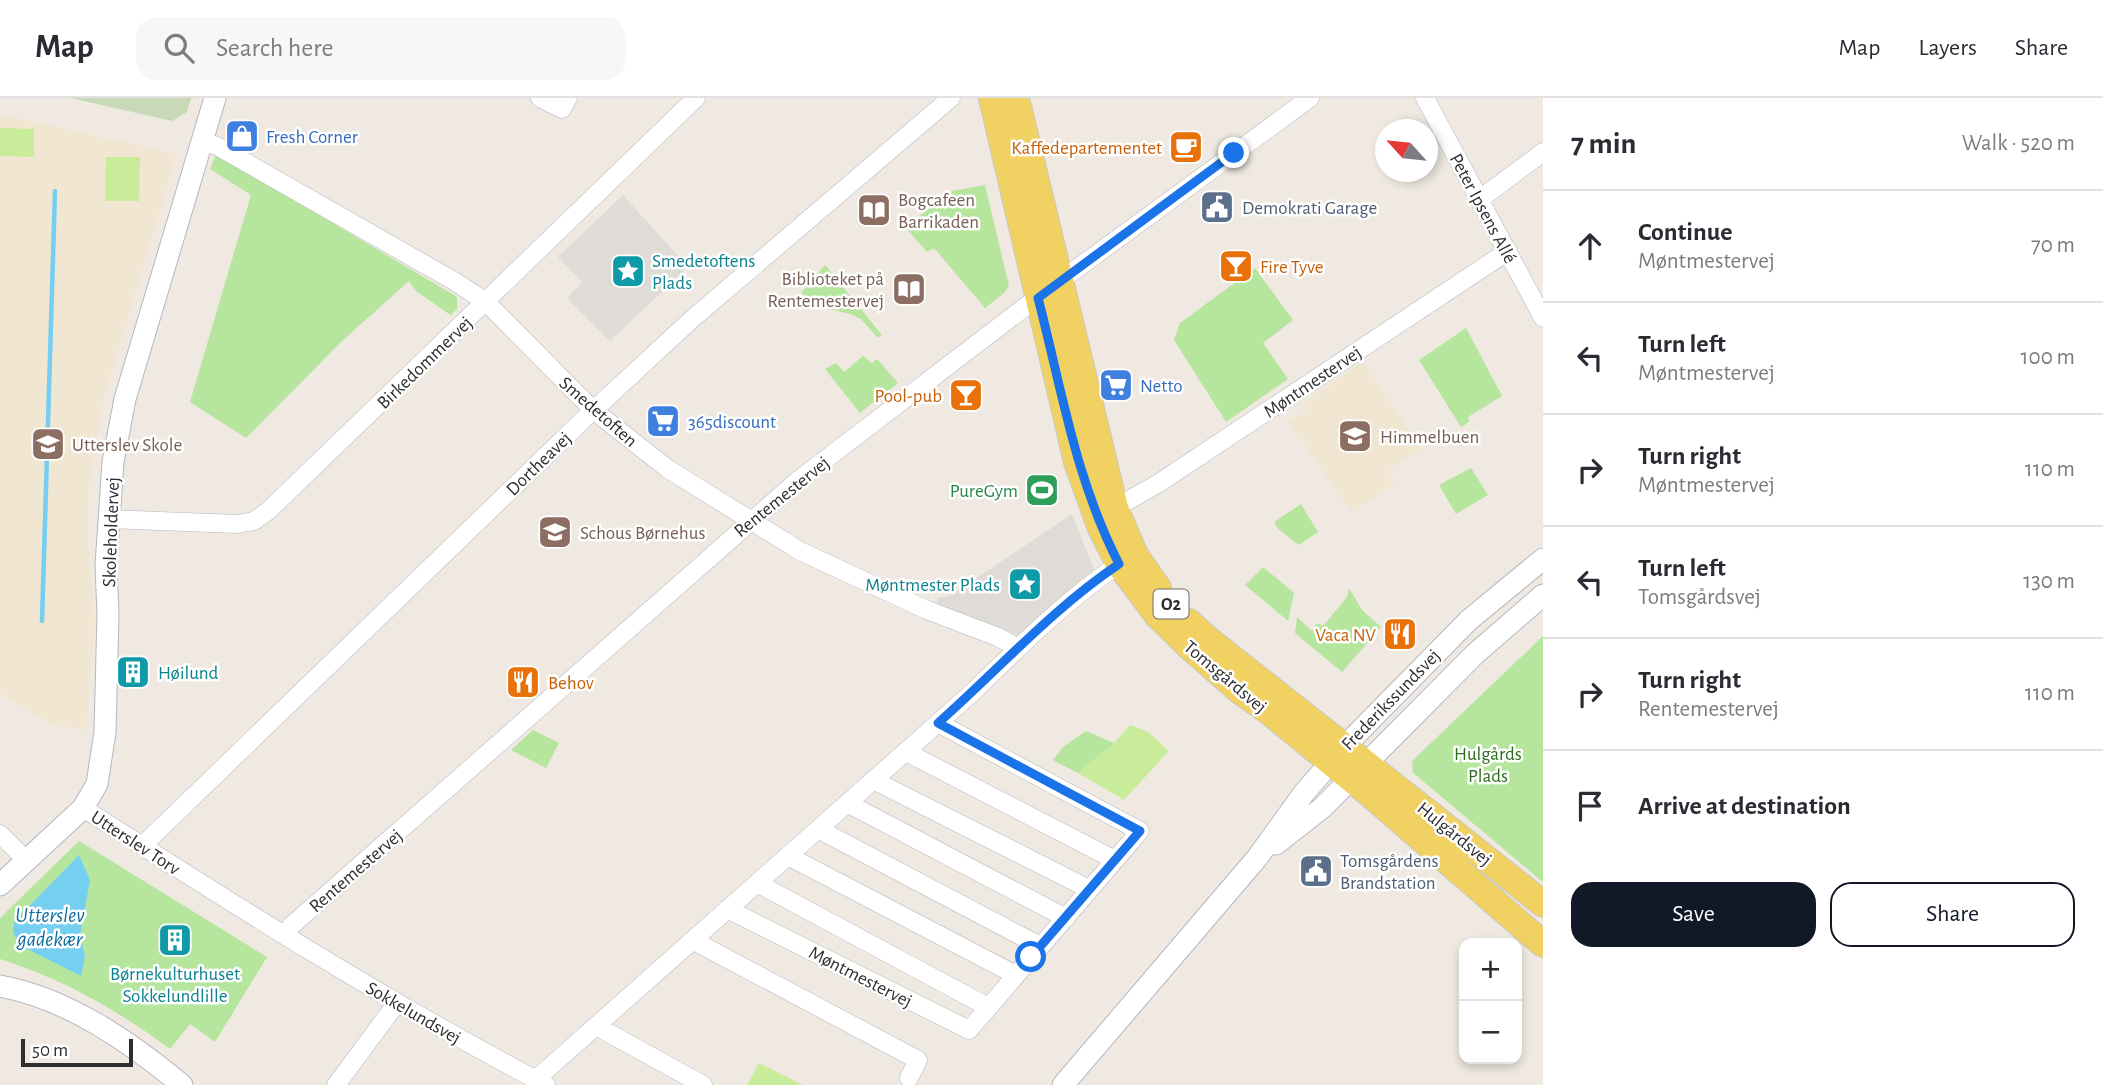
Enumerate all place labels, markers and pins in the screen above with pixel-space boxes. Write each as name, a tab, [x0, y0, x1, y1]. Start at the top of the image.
shop icon: Fresh Corner	[223, 117, 261, 155]
place label: Fresh Corner	[266, 128, 358, 147]
cafe icon: Kaffedepartementet	[1167, 128, 1205, 166]
place label: Kaffedepartementet	[1011, 139, 1162, 158]
public building icon: Demokrati Garage	[1198, 188, 1236, 226]
library icon: Bogcafeen Barrikaden	[855, 191, 893, 229]
place label: Bogcafeen Barrikaden	[898, 191, 979, 232]
place label: Demokrati Garage	[1242, 199, 1377, 218]
bar icon: Fire Tyve	[1217, 247, 1255, 285]
place icon: Smedetoftens Plads	[609, 252, 647, 290]
place label: Smedetoftens Plads	[652, 252, 755, 293]
place label: Fire Tyve	[1260, 258, 1324, 277]
place label: Biblioteket på Rentemestervej	[768, 270, 884, 311]
library icon: Biblioteket på Rentemestervej	[890, 270, 928, 308]
supermarket icon: Netto	[1097, 366, 1135, 404]
bar icon: Pool-pub	[947, 376, 985, 414]
place label: Netto	[1140, 377, 1183, 396]
place label: Pool-pub	[875, 387, 942, 406]
supermarket icon: 365discount	[644, 402, 682, 440]
place label: 365discount	[688, 413, 776, 432]
school or university icon: Himmelbuen	[1336, 417, 1374, 455]
school or university icon: Utterslev Skole	[29, 425, 67, 463]
place label: Himmelbuen	[1380, 428, 1479, 447]
place label: Utterslev Skole	[72, 436, 182, 455]
sports icon: PureGym	[1023, 471, 1061, 509]
place label: PureGym	[950, 482, 1018, 501]
school or university icon: Schous Børnehus	[536, 513, 574, 551]
place label: Schous Børnehus	[580, 524, 705, 543]
place icon: Møntmester Plads	[1006, 565, 1044, 603]
place label: Møntmester Plads	[865, 576, 1000, 595]
restaurant icon: Vaca NV	[1381, 615, 1419, 653]
place label: Vaca NV	[1315, 626, 1376, 645]
building icon: Høilund	[114, 653, 152, 691]
restaurant icon: Behov	[504, 663, 542, 701]
place label: Høilund	[158, 664, 219, 683]
place label: Behov	[548, 674, 594, 693]
public building icon: Tomsgårdens Brandstation	[1297, 852, 1335, 890]
place label: Tomsgårdens Brandstation	[1340, 852, 1439, 893]
building icon: Børnekulturhuset Sokkelundlille	[156, 921, 194, 959]
place label: Børnekulturhuset Sokkelundlille	[110, 965, 240, 1006]

